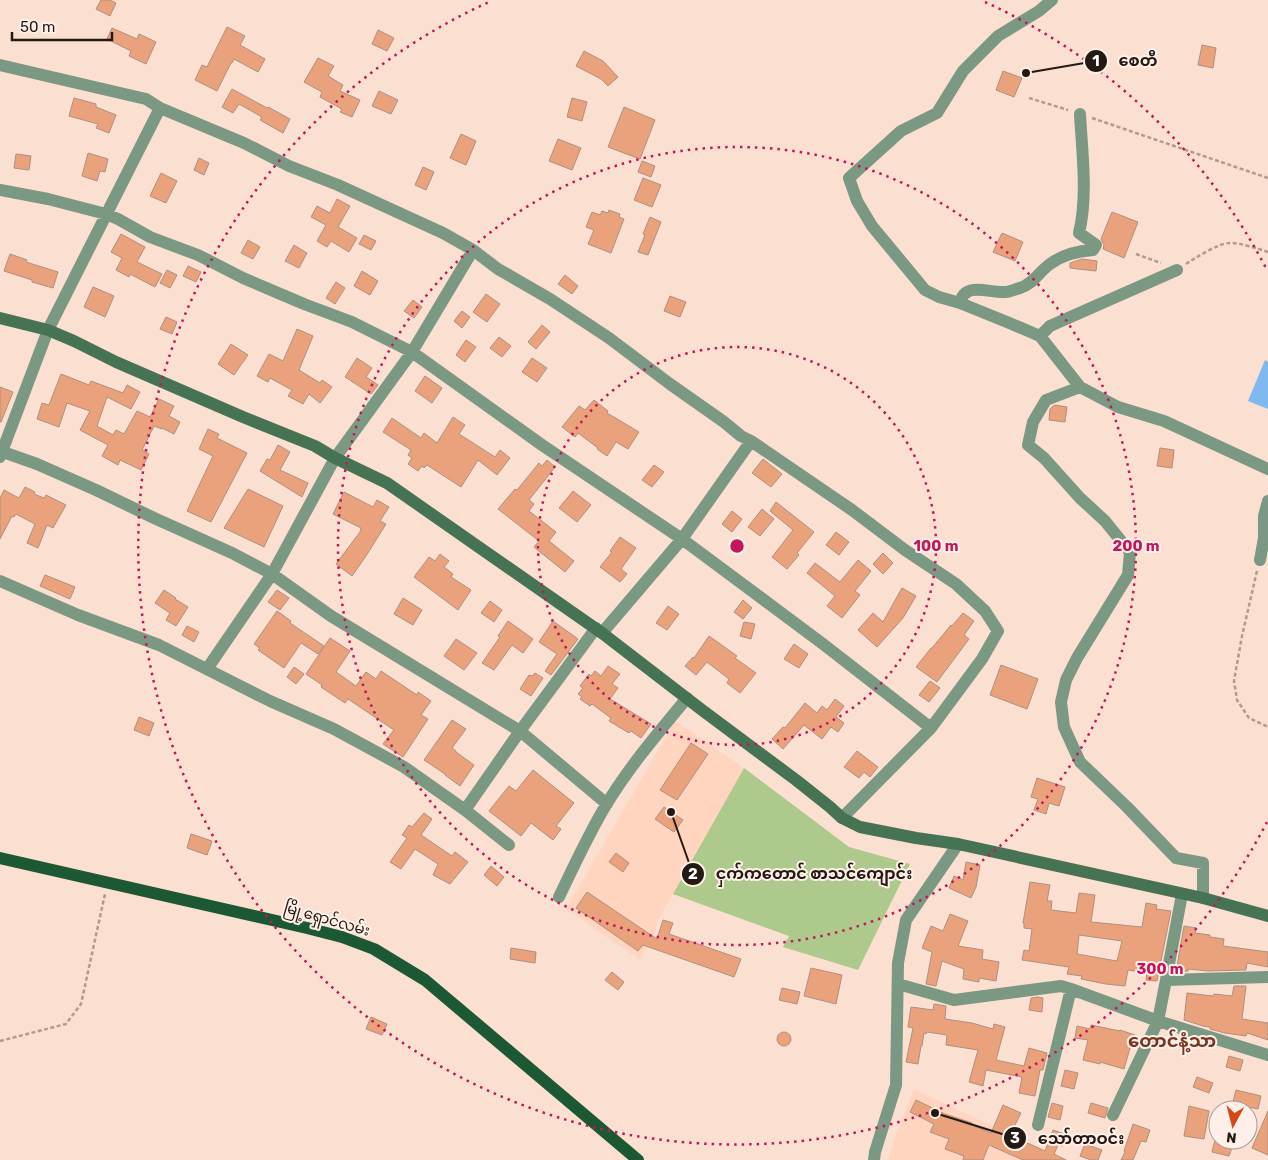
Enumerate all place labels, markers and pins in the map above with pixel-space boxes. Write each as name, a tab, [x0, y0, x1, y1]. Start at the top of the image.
callout: စေတီ	[1083, 45, 1167, 76]
centre of rings	[728, 537, 746, 555]
callout: ငှက်ကတောင် စာသင်ကျောင်း	[681, 858, 923, 889]
callout: သော်တာဝင်း	[1003, 1123, 1134, 1154]

